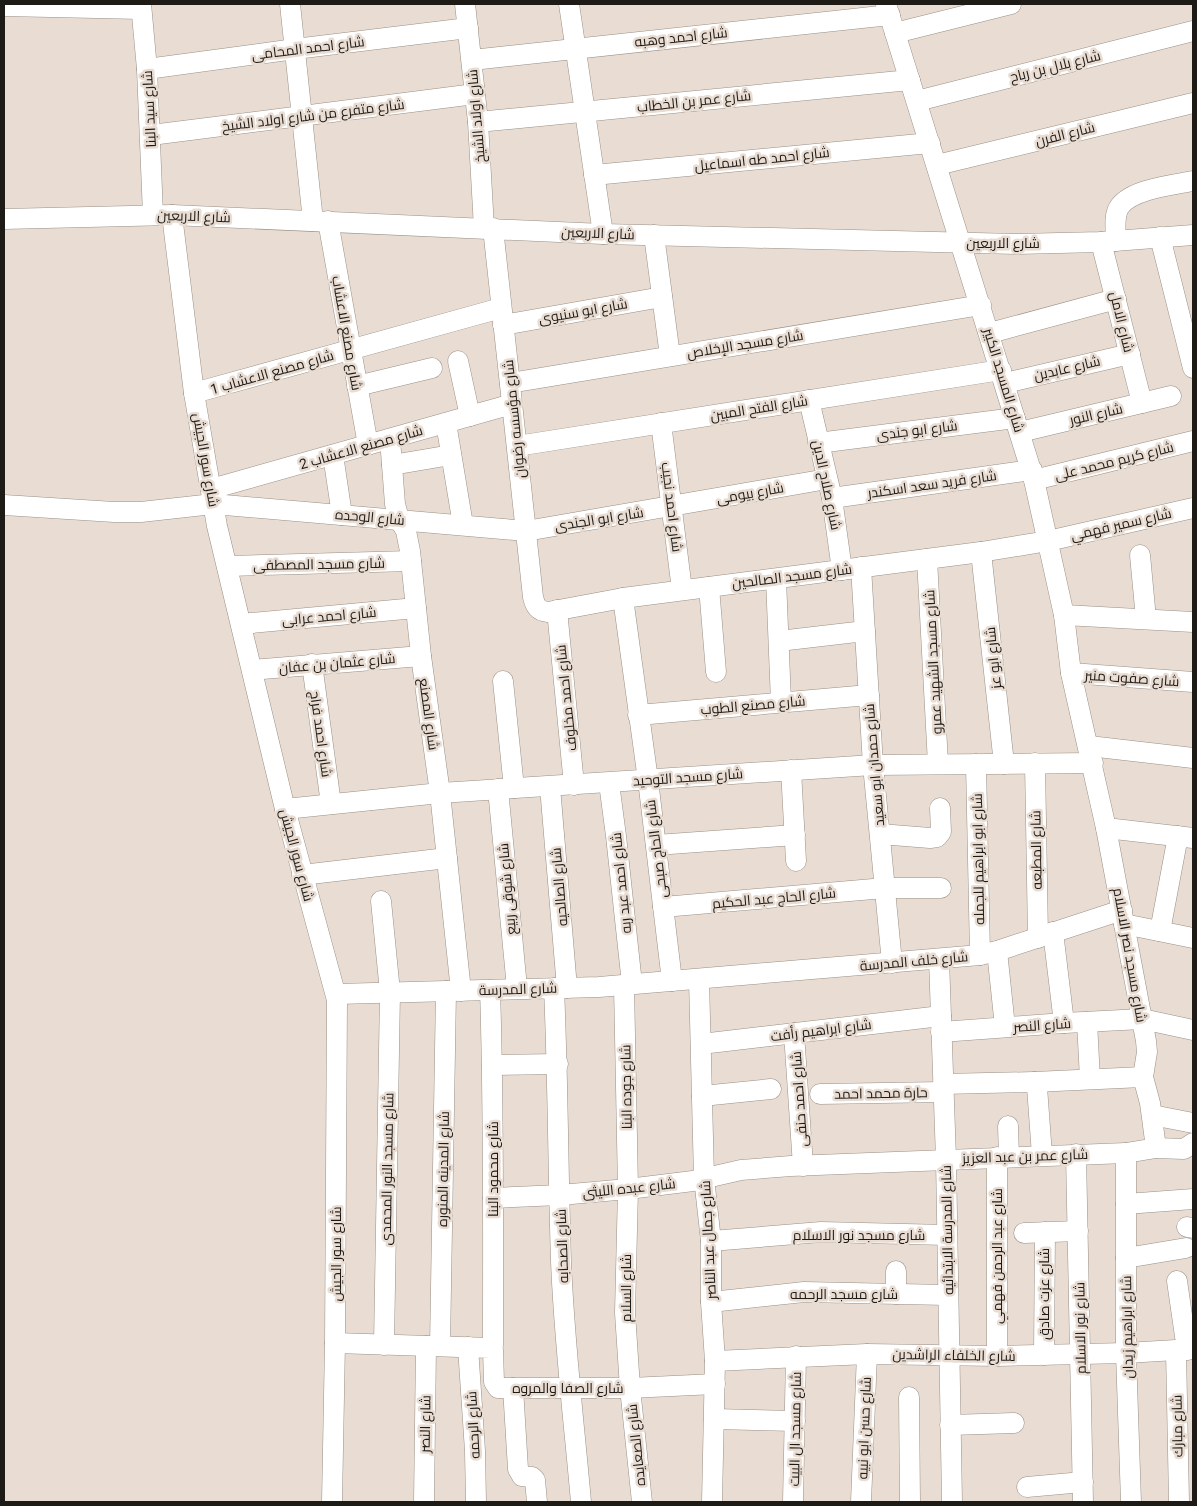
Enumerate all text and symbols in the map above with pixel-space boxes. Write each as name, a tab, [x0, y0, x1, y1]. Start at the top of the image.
street label: شارع احمد وهبه	[634, 24, 728, 51]
street label: شارع احمد المحامى	[251, 33, 365, 64]
street label: شارع بلال بن رباح	[1008, 47, 1102, 86]
street label: شارع اولاد الشيخ	[464, 68, 489, 163]
street label: شارع سيد البنا	[139, 70, 160, 148]
street label: شارع عمر بن الخطاب	[636, 87, 752, 116]
street label: شارع متفرع من شارع اولاد الشيخ	[221, 96, 405, 135]
street label: شارع الفرن	[1034, 119, 1097, 150]
street label: شارع احمد طه اسماعيل	[694, 144, 830, 175]
street label: شارع الاربعين	[157, 207, 231, 226]
street label: شارع الاربعين	[561, 224, 635, 243]
street label: شارع الاربعين	[966, 235, 1040, 252]
street label: شارع مصنع الاعشاب	[328, 274, 365, 392]
street label: شارع الامل	[1106, 290, 1137, 354]
street label: شارع ابو سنيوى	[537, 295, 629, 328]
street label: شارع المسجد الكبير	[979, 325, 1027, 434]
street label: شارع مسجد الإخلاص	[686, 327, 805, 362]
street label: شارع مصنع الاعشاب 1	[208, 347, 336, 398]
street label: شارع عابدين	[1032, 353, 1102, 384]
street label: شارع مؤسسه رضوان	[500, 359, 529, 479]
street label: شارع الفتح المبين	[709, 392, 809, 425]
street label: شارع النور	[1067, 400, 1124, 429]
street label: شارع سور الجيش	[189, 412, 222, 508]
street label: شارع ابو جندى	[876, 417, 959, 444]
street label: شارع مصنع الاعشاب 2	[297, 422, 425, 473]
street label: شارع صلاح الدين	[809, 438, 844, 532]
street label: شارع كريم محمد على	[1053, 438, 1176, 485]
street label: شارع احمد نجيب	[658, 461, 685, 553]
street label: شارع فريد سعد اسكندر	[865, 467, 998, 502]
street label: شارع بيومى	[715, 479, 785, 508]
street label: شارع ابو الجندى	[553, 504, 645, 535]
street label: شارع سمير فهمي	[1069, 505, 1174, 547]
street label: شارع الوحده	[334, 506, 405, 529]
street label: شارع مسجد المصطفى	[253, 555, 385, 574]
street label: شارع مسجد الصالحين	[731, 561, 853, 592]
street label: شارع مسجد الشهيد عمرو	[921, 589, 946, 735]
street label: شارع احمد عرابى	[281, 604, 377, 629]
street label: شارع ابو عز	[982, 626, 1005, 691]
street label: شارع احمد مخلوف	[552, 644, 581, 752]
street label: شارع عثمان بن عفان	[278, 650, 396, 677]
street label: شارع صفوت منير	[1083, 667, 1180, 690]
street label: شارع المصنع	[415, 677, 442, 751]
street label: شارع احمد فراج	[306, 690, 335, 778]
street label: شارع مصنع الطوب	[700, 692, 806, 719]
street label: شارع حمدان ابو سعيد	[861, 703, 888, 827]
street label: شارع مسجد التوحيد	[632, 765, 744, 790]
street label: شارع ابو ابراهيم للجمله	[969, 793, 989, 925]
street label: شارع الحاج صبحى	[642, 799, 671, 899]
street label: شارع سور الجيش	[276, 807, 317, 903]
street label: شارع المطبعه	[1027, 810, 1046, 890]
street label: شارع احمد عبد ربه	[608, 832, 635, 934]
street label: شارع شوقى ربيع	[495, 842, 520, 936]
street label: شارع الصالحيه	[548, 847, 571, 927]
street label: شارع الحاج عبد الحكيم	[711, 885, 837, 913]
street label: شارع مسجد نصر الاسلام	[1108, 886, 1150, 1024]
street label: شارع خلف المدرسة	[859, 948, 969, 975]
street label: شارع المدرسة	[478, 980, 558, 999]
street label: شارع ابراهيم رأفت	[770, 1015, 873, 1046]
street label: شارع النصر	[1012, 1015, 1072, 1036]
street label: شارع جوده البنا	[617, 1044, 636, 1130]
street label: شارع احمد حنفى	[788, 1051, 811, 1147]
street label: حارة محمد احمد	[834, 1084, 928, 1102]
street label: شارع مسجد النور المحمدى	[378, 1092, 397, 1246]
street label: شارع المدينه المنوره	[434, 1111, 453, 1227]
street label: شارع محمود البنا	[485, 1121, 502, 1217]
street label: شارع عمر بن عبد العزيز	[961, 1146, 1088, 1167]
street label: شارع المدرسة الابتدائيه	[938, 1165, 957, 1295]
street label: شارع عبده الليثى	[582, 1175, 677, 1202]
street label: شارع جمال عبد الناصر	[697, 1180, 720, 1301]
street label: شارع عبد الرحمن فهمي	[989, 1188, 1009, 1324]
street label: شارع سور الجيش	[328, 1206, 345, 1302]
street label: شارع الصحابه	[553, 1208, 572, 1284]
street label: شارع مسجد نور الاسلام	[793, 1227, 925, 1245]
street label: شارع عزت صادق	[1036, 1248, 1053, 1340]
street label: شارع السلام	[618, 1254, 636, 1322]
street label: شارع ابراهيم زيدان	[1118, 1275, 1138, 1379]
street label: شارع نور الاسلام	[1071, 1282, 1091, 1374]
street label: شارع مسجد الرحمه	[790, 1286, 898, 1303]
street label: شارع الخلفاء الراشدين	[892, 1346, 1016, 1365]
street label: شارع مسجد ال البيت	[786, 1371, 805, 1487]
street label: شارع حسن ابو نبيه	[854, 1376, 875, 1480]
street label: شارع الصفا والمروه	[512, 1380, 624, 1397]
street label: شارع الرحمه	[463, 1391, 484, 1459]
street label: شارع النصر	[416, 1395, 435, 1454]
street label: شارع مبارك	[1168, 1395, 1187, 1457]
street label: شارع الصعايده	[624, 1403, 649, 1487]

